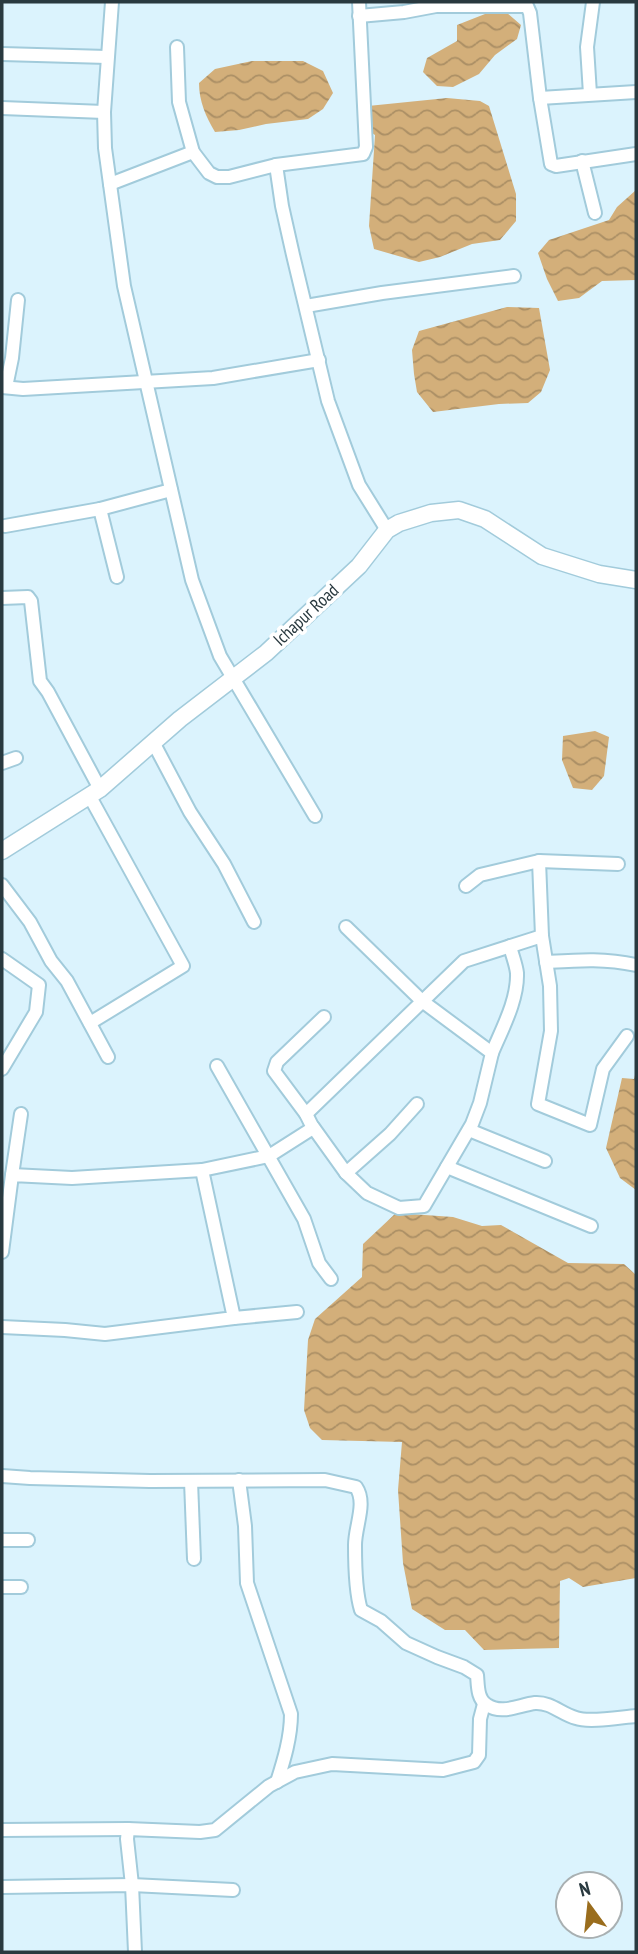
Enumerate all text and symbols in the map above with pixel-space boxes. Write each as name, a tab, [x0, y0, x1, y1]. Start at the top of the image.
street label: Ichapur Road	[268, 579, 343, 651]
north arrow	[554, 1870, 624, 1940]
text: N	[577, 1876, 593, 1901]

